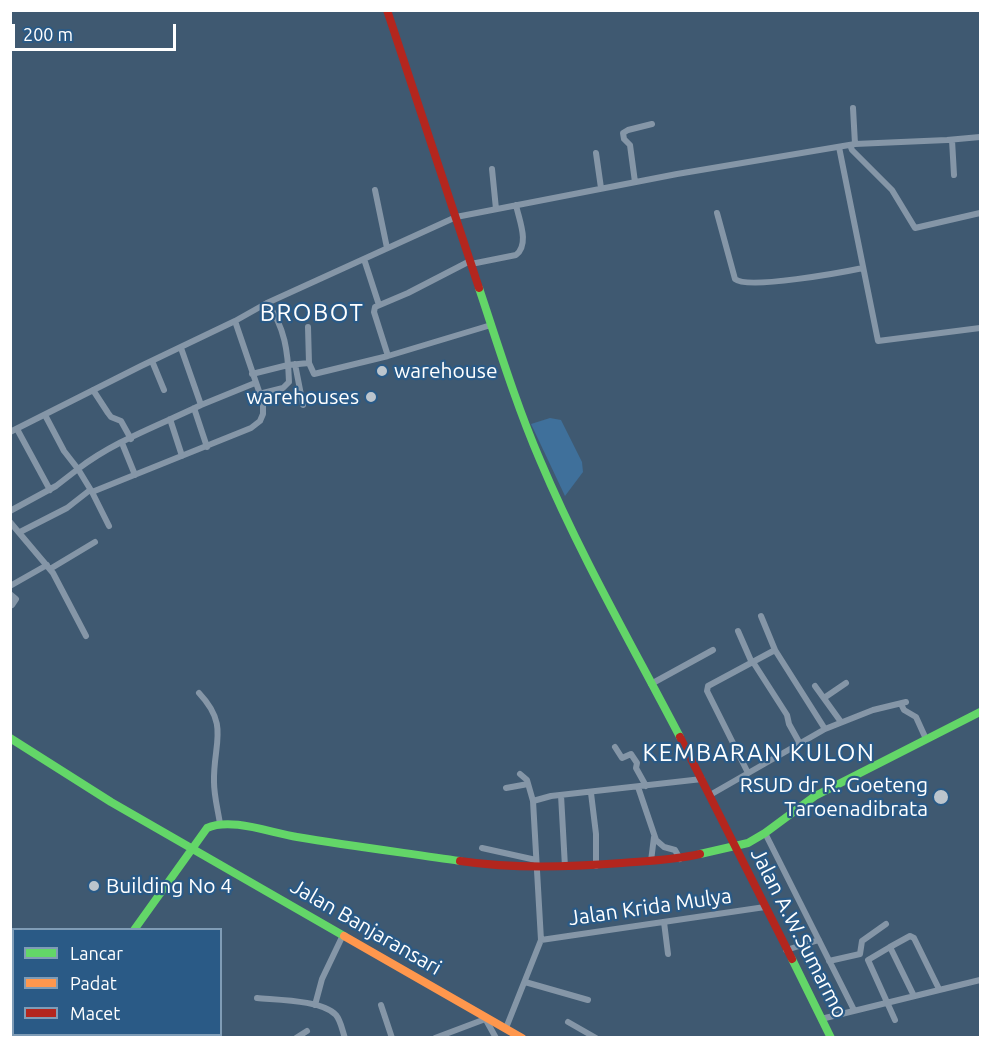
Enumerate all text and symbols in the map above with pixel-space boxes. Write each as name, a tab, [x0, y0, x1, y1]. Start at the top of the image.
scale bar	[15, 12, 178, 50]
text: 200 m	[23, 24, 73, 44]
district label: BROBOT	[260, 299, 364, 327]
place label: warehouse	[394, 358, 498, 384]
marker: warehouse	[375, 364, 389, 378]
place label: warehouses	[246, 384, 359, 410]
marker: warehouses	[364, 390, 378, 404]
district label: KEMBARAN KULON	[643, 739, 875, 767]
place label: RSUD dr R. Goeteng Taroenadibrata	[740, 772, 928, 822]
marker: RSUD dr R. Goeteng Taroenadibrata	[932, 788, 950, 806]
street label: Jalan A.W.Sumarmo	[745, 844, 853, 1022]
place label: Building No 4	[106, 873, 232, 899]
street label: Jalan Banjaransari	[286, 874, 446, 980]
marker: Building No 4	[87, 879, 101, 893]
street label: Jalan Krida Mulya	[567, 883, 733, 931]
legend	[12, 928, 222, 1036]
text: Lancar	[70, 943, 123, 963]
text: Padat	[70, 973, 117, 993]
text: Macet	[70, 1003, 120, 1023]

